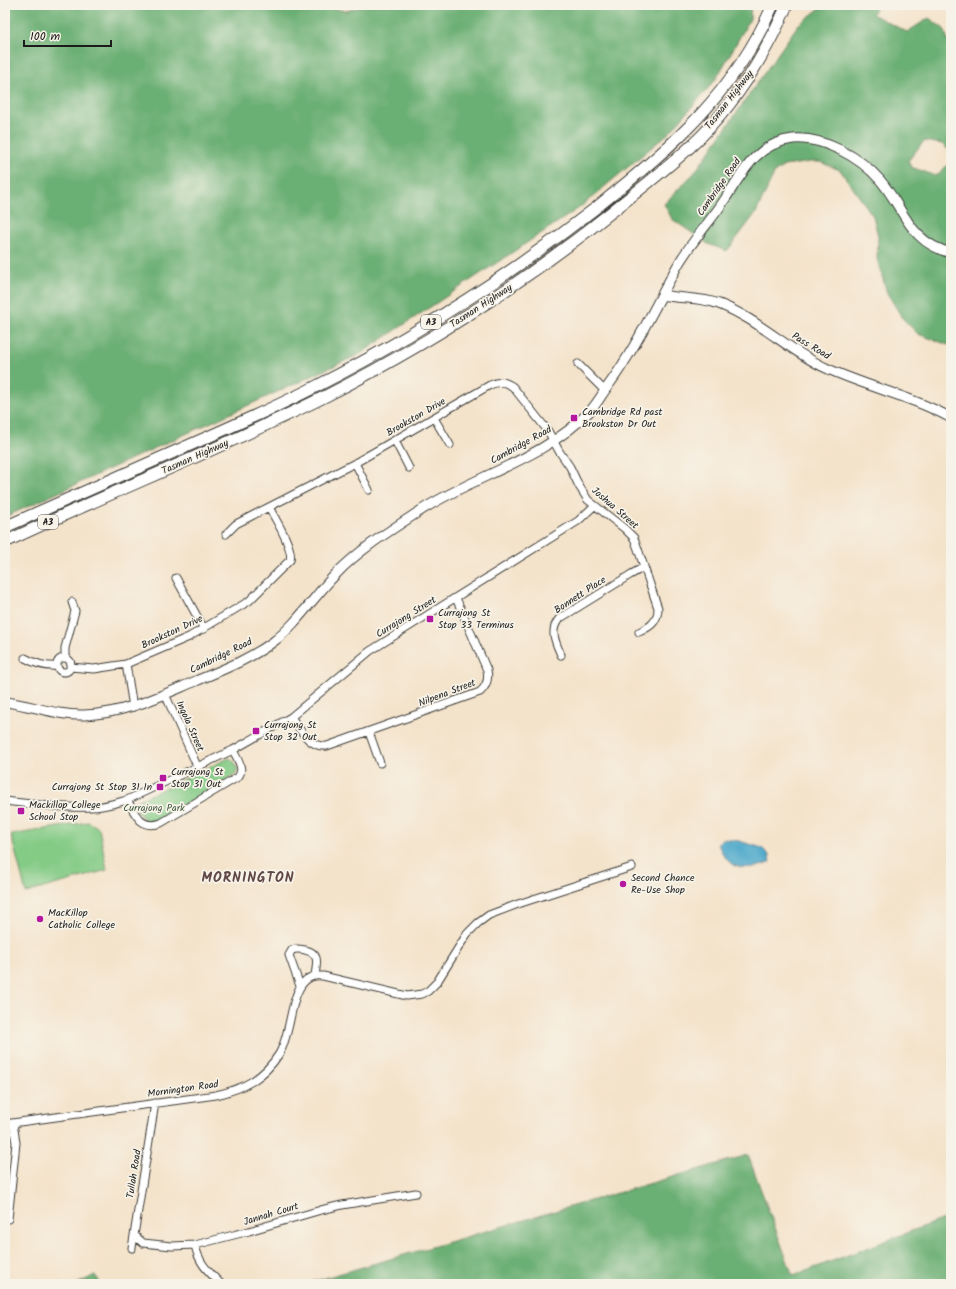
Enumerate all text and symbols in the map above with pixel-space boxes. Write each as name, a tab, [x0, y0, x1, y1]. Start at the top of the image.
scale bar	[24, 22, 111, 48]
text: 100 m	[30, 27, 61, 46]
street label: Tasman Highway	[701, 67, 758, 133]
street label: Cambridge Road	[693, 154, 746, 219]
street label: Tasman Highway	[447, 280, 516, 332]
road number: A3	[421, 315, 441, 329]
street label: Pass Road	[789, 328, 834, 364]
street label: Brookston Drive	[383, 393, 449, 441]
place label: Cambridge Rd past Brookston Dr Out	[582, 404, 662, 432]
marker: Cambridge Rd past Brookston Dr Out	[569, 413, 579, 423]
street label: Cambridge Road	[487, 421, 555, 468]
street label: Tasman Highway	[159, 435, 231, 479]
street label: Joshua Street	[588, 483, 642, 533]
road number: A3	[38, 515, 58, 529]
street label: Bonnett Place	[551, 572, 610, 618]
street label: Currajong Street	[373, 592, 439, 642]
place label: Currajong St Stop 33 Terminus	[438, 605, 515, 633]
street label: Brookston Drive	[139, 611, 206, 653]
marker: Currajong St Stop 33 Terminus	[425, 614, 435, 624]
street label: Cambridge Road	[187, 633, 256, 678]
street label: Nilpena Street	[416, 675, 478, 711]
street label: Ingola Street	[172, 698, 208, 754]
place label: Currajong St Stop 32 Out	[264, 717, 317, 745]
marker: Currajong St Stop 32 Out	[251, 726, 261, 736]
place label: Currajong St Stop 31 Out	[171, 764, 224, 792]
marker: Currajong St Stop 31 Out	[158, 773, 168, 783]
place label: Currajong St Stop 31 In	[52, 779, 152, 795]
marker: Currajong St Stop 31 In	[155, 782, 165, 792]
place label: Mackillop College School Stop	[29, 797, 101, 825]
park label: Currajong Park	[123, 800, 185, 816]
marker: Mackillop College School Stop	[16, 806, 26, 816]
district label: MORNINGTON	[201, 867, 295, 889]
place label: Second Chance Re-Use Shop	[631, 870, 695, 898]
marker: Second Chance Re-Use Shop	[618, 879, 628, 889]
place label: MacKillop Catholic College	[48, 905, 115, 933]
marker: MacKillop Catholic College	[35, 914, 45, 924]
street label: Mornington Road	[147, 1076, 220, 1102]
street label: Tullah Road	[122, 1147, 146, 1200]
street label: Jannah Court	[242, 1198, 301, 1230]

